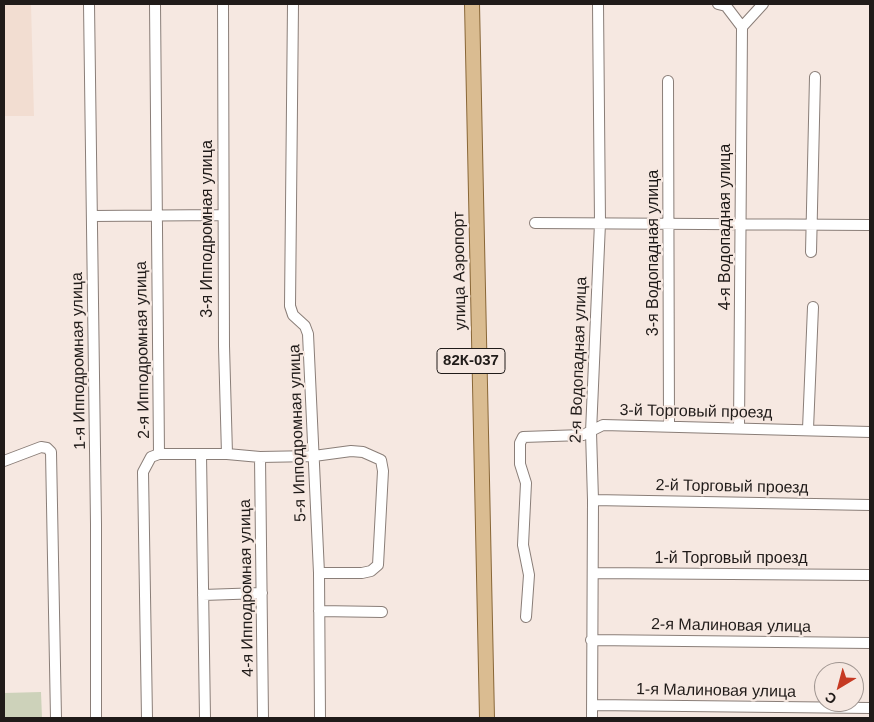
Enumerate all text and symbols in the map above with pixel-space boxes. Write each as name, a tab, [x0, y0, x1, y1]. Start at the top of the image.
street label: 3-я Ипподромная улица	[198, 140, 218, 318]
street label: 4-я Водопадная улица	[716, 144, 736, 310]
street label: 3-я Водопадная улица	[644, 170, 664, 336]
street label: улица Аэропорт	[449, 211, 471, 331]
street label: 2-я Ипподромная улица	[132, 261, 154, 439]
street label: 1-я Ипподромная улица	[68, 272, 90, 450]
street label: 2-я Водопадная улица	[567, 276, 591, 444]
street label: 5-я Ипподромная улица	[285, 344, 311, 522]
road number: 82К-037	[437, 348, 505, 374]
street label: 3-й Торговый проезд	[619, 401, 773, 423]
street label: 2-й Торговый проезд	[655, 476, 809, 498]
street label: 4-я Ипподромная улица	[236, 499, 258, 677]
street label: 1-й Торговый проезд	[654, 549, 808, 569]
street label: 2-я Малиновая улица	[651, 615, 811, 637]
north arrow	[814, 662, 864, 712]
street label: 1-я Малиновая улица	[636, 680, 796, 702]
text: С	[822, 689, 839, 708]

